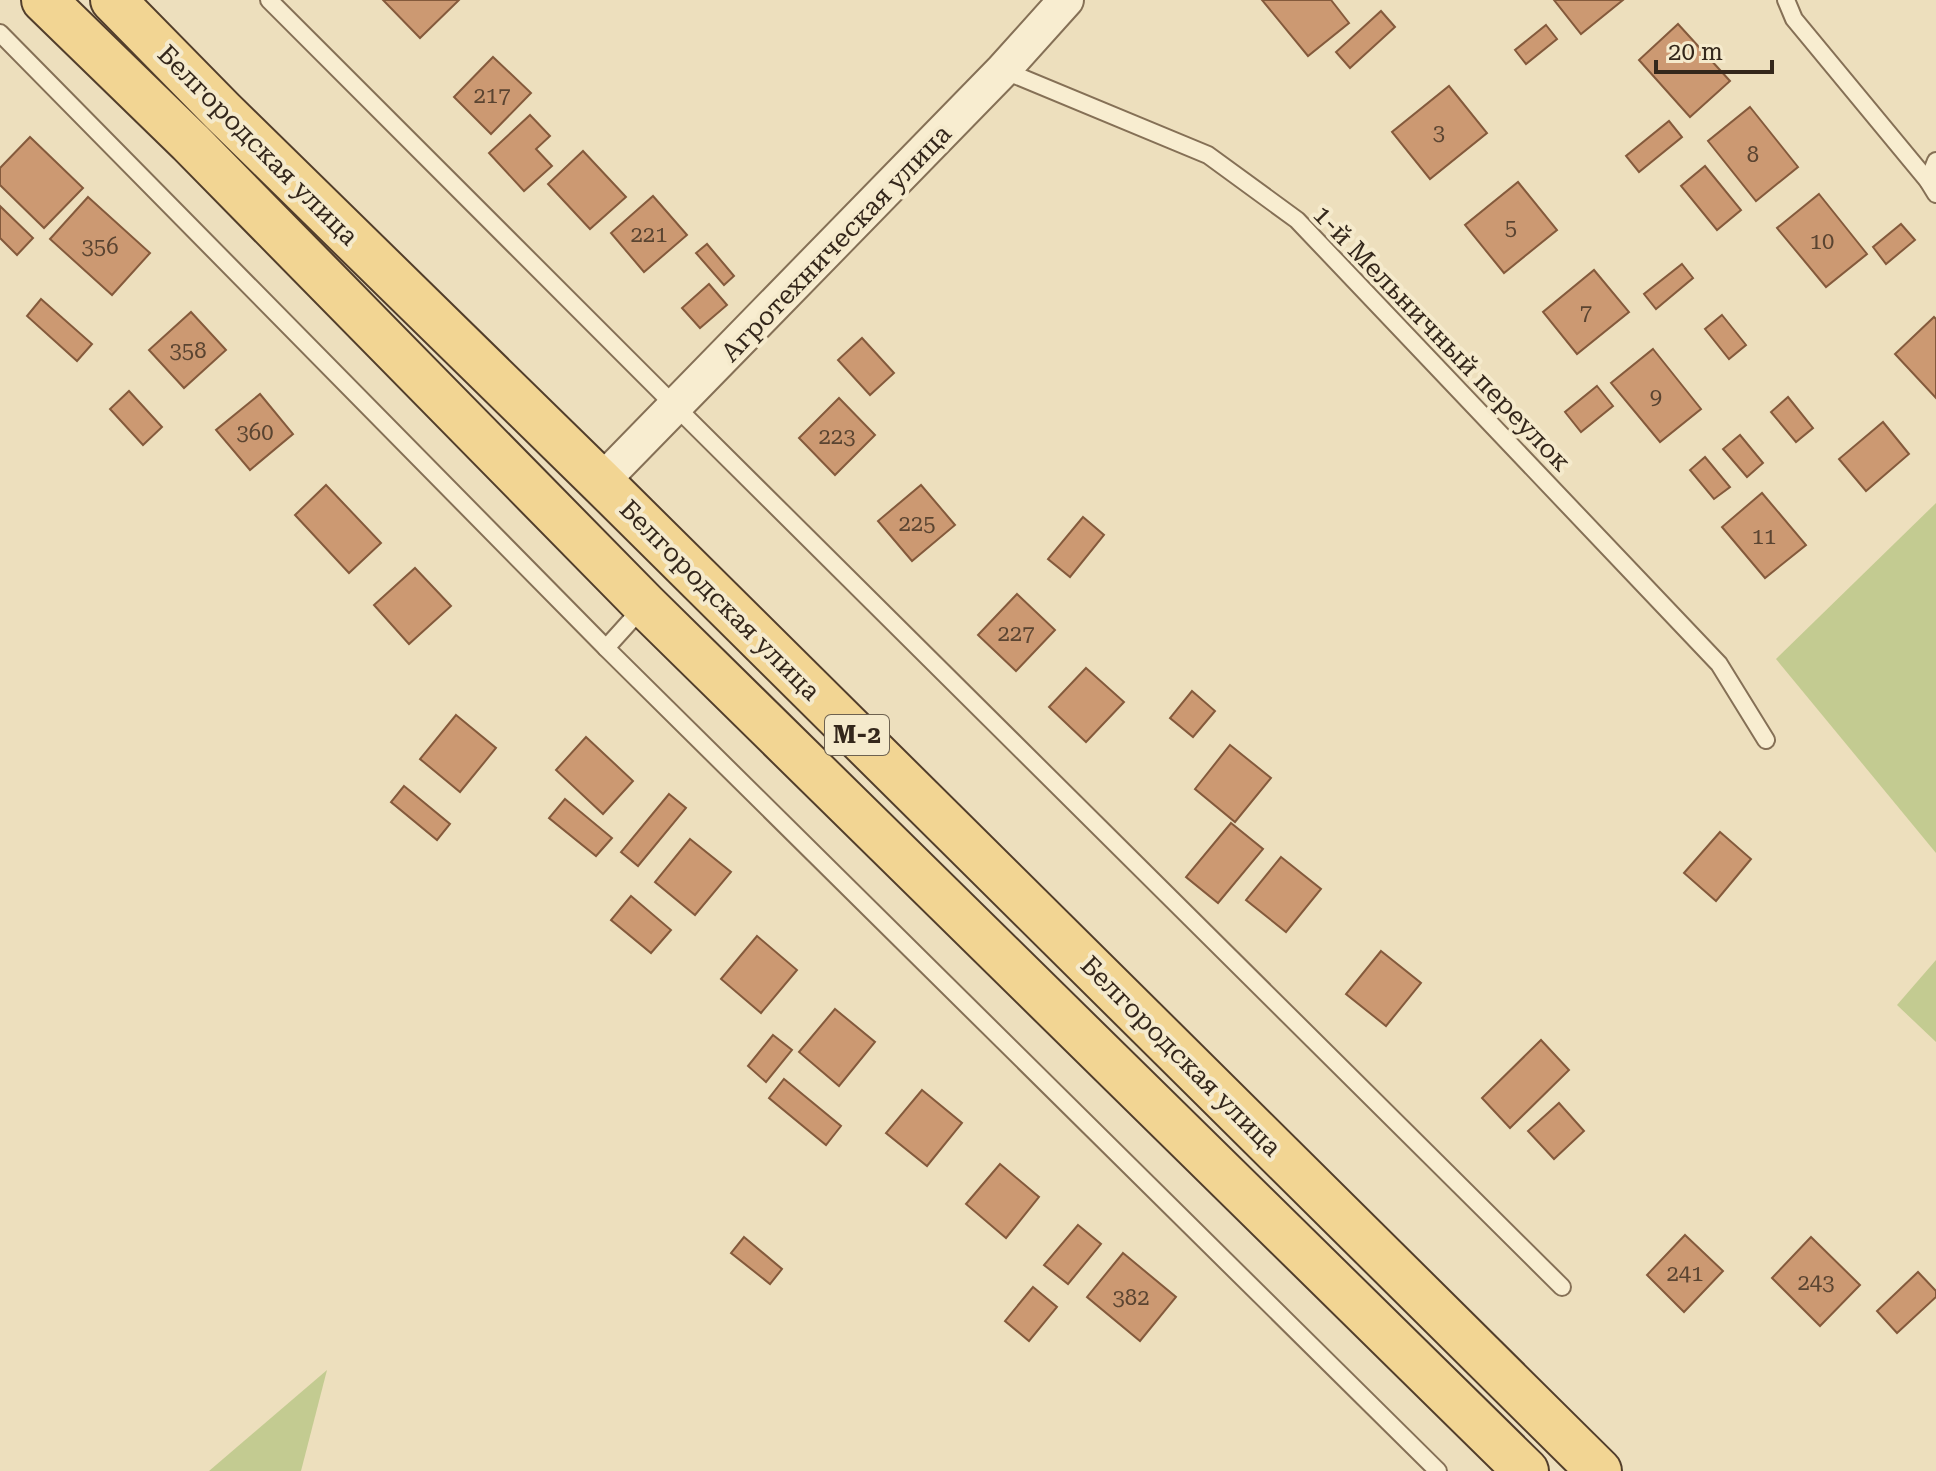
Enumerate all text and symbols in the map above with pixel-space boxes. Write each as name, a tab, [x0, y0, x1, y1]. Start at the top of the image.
scale bar	[1656, 24, 1772, 74]
text: 20 m	[1668, 38, 1723, 66]
street label: Белгородская улица	[152, 39, 364, 251]
house number: 217	[474, 83, 510, 108]
street label: Агротехническая улица	[715, 118, 957, 368]
house number: 3	[1433, 120, 1445, 145]
house number: 8	[1747, 142, 1759, 167]
street label: 1-й Мельничный переулок	[1307, 199, 1577, 477]
house number: 5	[1505, 215, 1517, 240]
house number: 221	[631, 222, 667, 247]
house number: 10	[1810, 229, 1834, 254]
house number: 356	[82, 234, 118, 259]
house number: 7	[1580, 300, 1592, 325]
house number: 358	[170, 338, 206, 363]
house number: 9	[1650, 384, 1662, 409]
house number: 360	[237, 420, 273, 445]
house number: 223	[819, 424, 855, 449]
street label: Белгородская улица	[614, 494, 826, 706]
house number: 225	[899, 511, 935, 536]
house number: 11	[1752, 524, 1776, 549]
house number: 227	[998, 621, 1034, 646]
road number: М-2	[825, 715, 889, 755]
street label: Белгородская улица	[1075, 950, 1287, 1162]
house number: 241	[1667, 1261, 1703, 1286]
house number: 243	[1798, 1270, 1834, 1295]
house number: 382	[1113, 1285, 1149, 1310]

